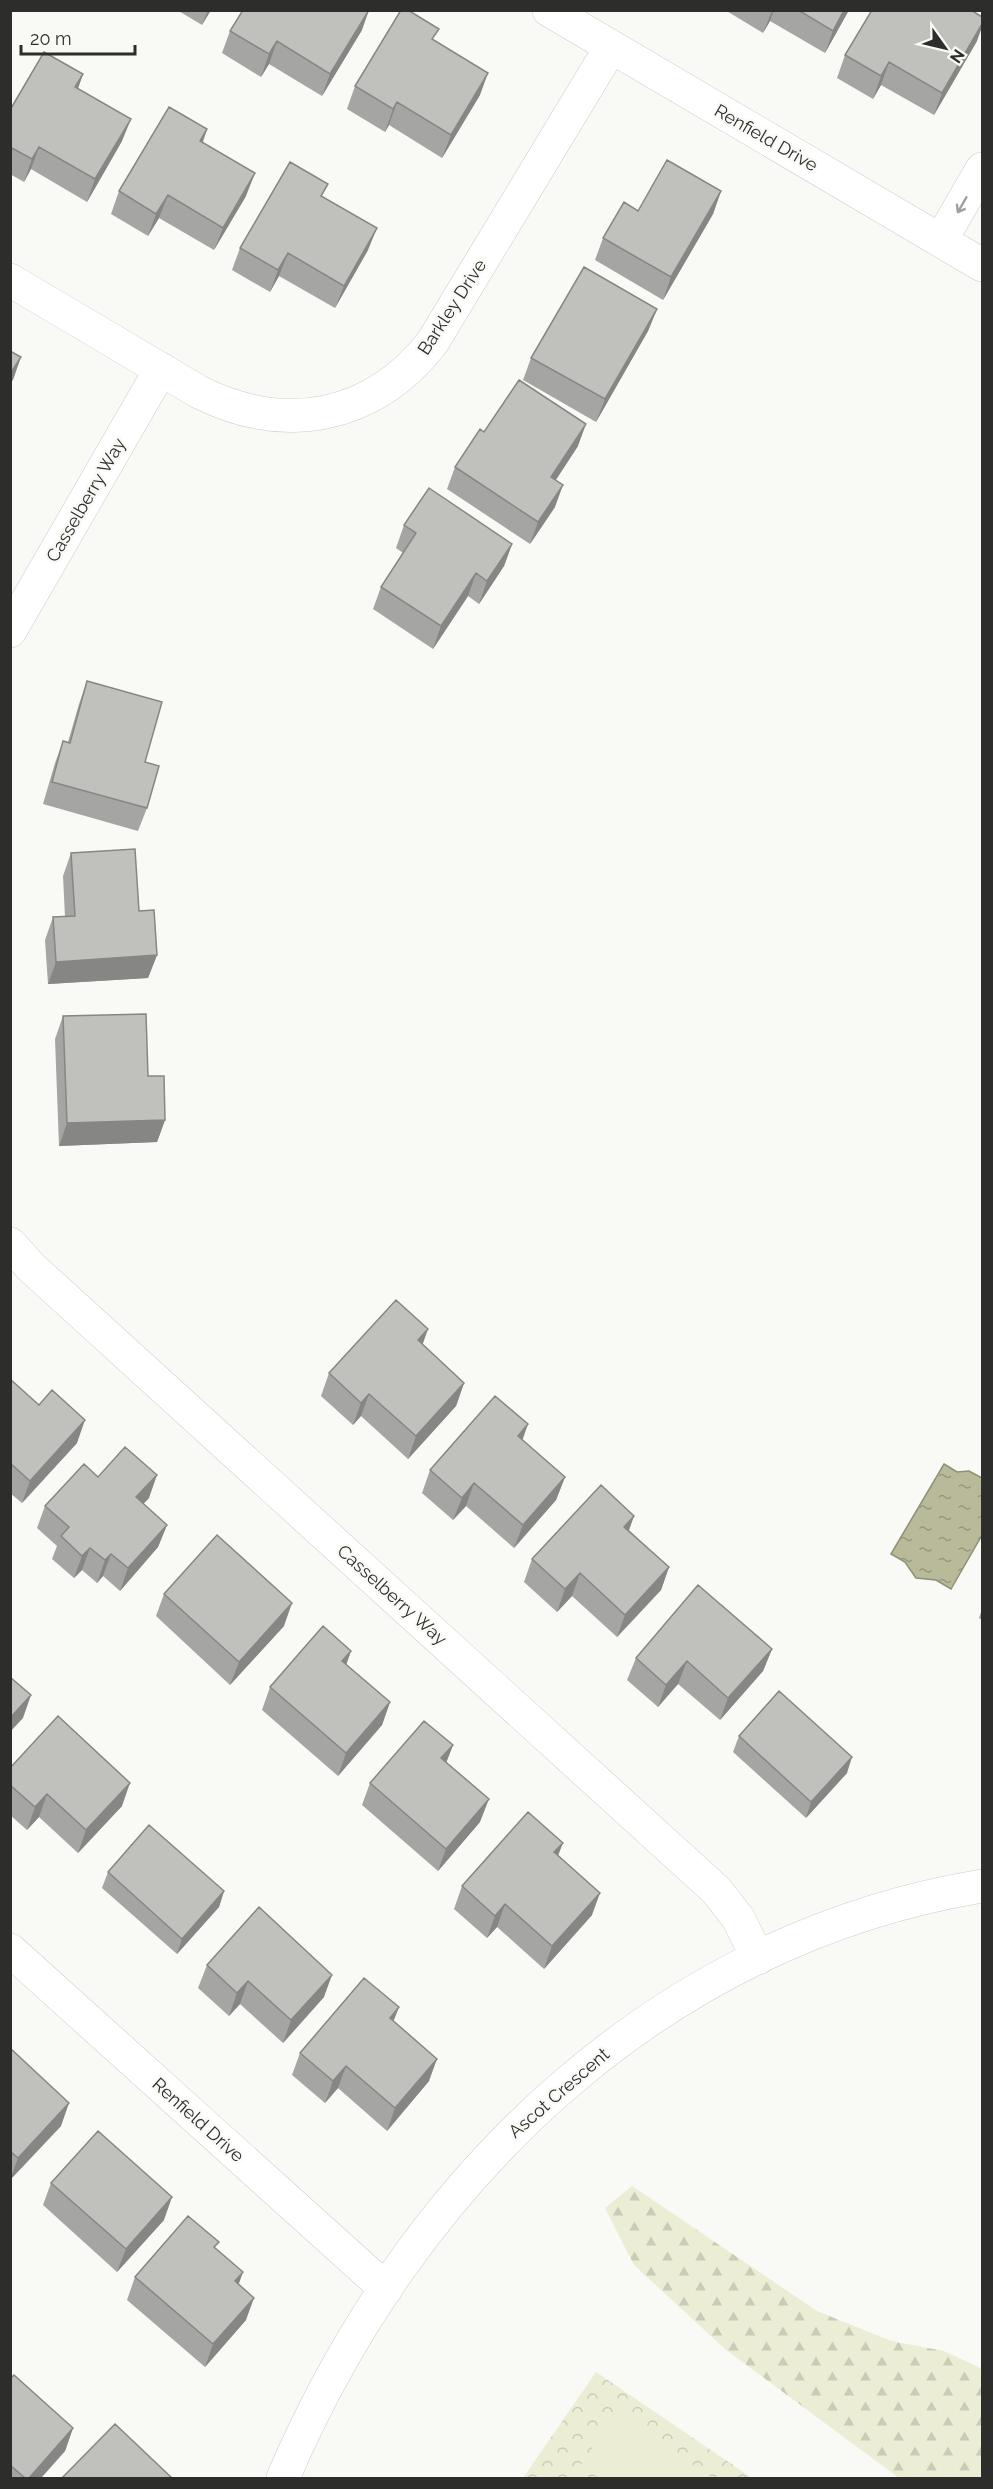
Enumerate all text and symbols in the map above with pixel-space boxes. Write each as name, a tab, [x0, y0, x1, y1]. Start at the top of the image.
scale bar	[21, 18, 135, 56]
north arrow	[915, 18, 975, 78]
text: 20 m	[30, 28, 72, 49]
text: N	[946, 46, 968, 66]
street label: Renfield Drive	[711, 100, 822, 176]
one-way arrow	[955, 196, 967, 213]
street label: Barkley Drive	[413, 255, 490, 358]
street label: Casselberry Way	[42, 434, 130, 565]
street label: Casselberry Way	[333, 1540, 451, 1649]
street label: Ascot Crescent	[504, 2043, 613, 2142]
street label: Renfield Drive	[148, 2073, 249, 2166]

